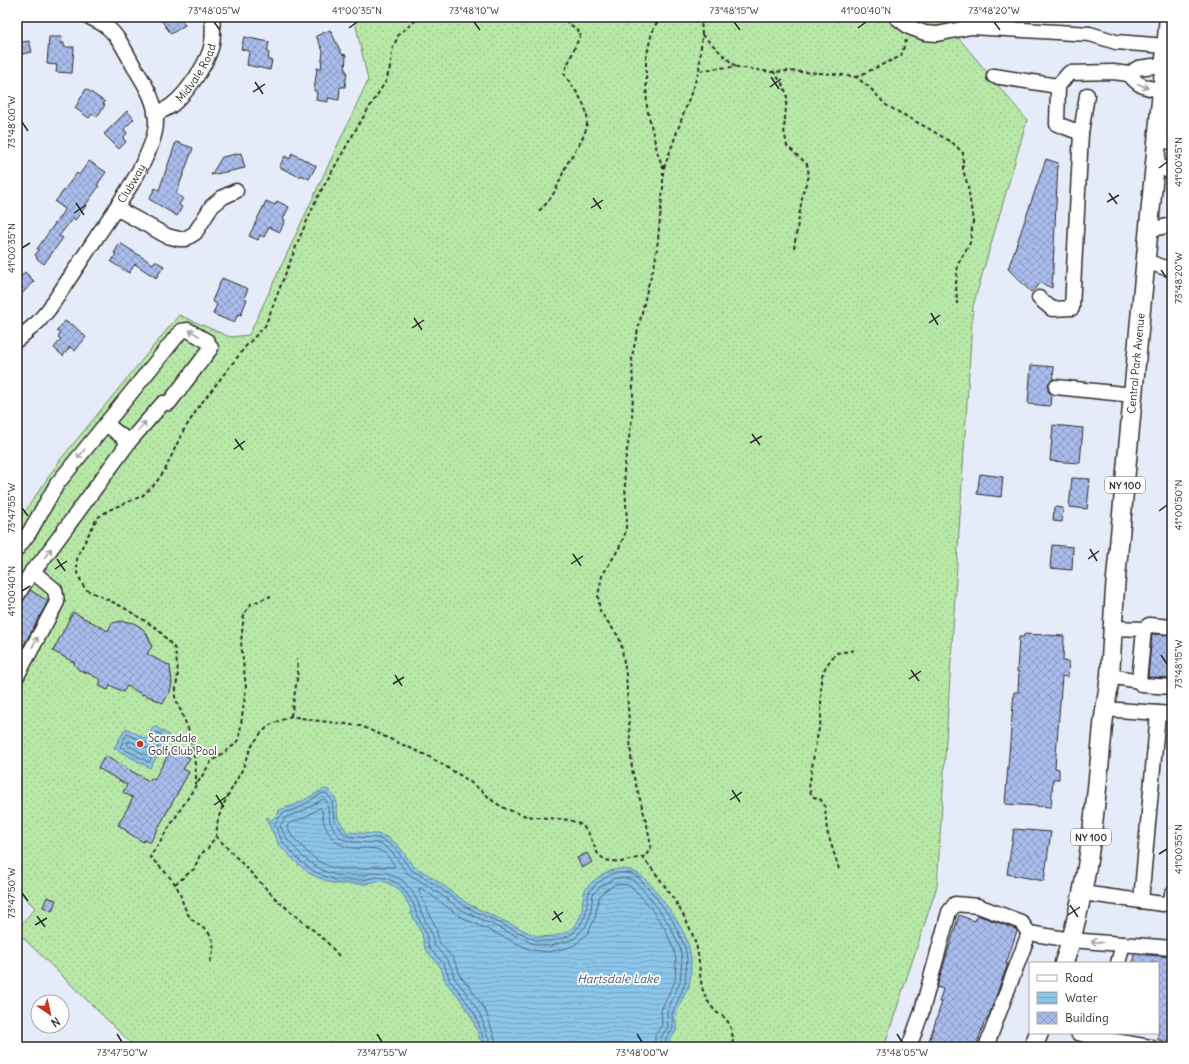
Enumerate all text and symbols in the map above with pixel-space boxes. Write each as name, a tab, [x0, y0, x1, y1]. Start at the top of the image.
text: 73°48'05"W	[188, 4, 240, 17]
text: 41°00'35"N	[332, 4, 382, 17]
text: 73°48'10"W	[449, 4, 499, 17]
text: 73°48'15"W	[709, 4, 759, 17]
text: 41°00'40"N	[841, 4, 891, 17]
text: 73°48'20"W	[968, 4, 1020, 17]
street label: Midvale Road	[173, 42, 219, 105]
one-way arrow	[1137, 83, 1149, 90]
text: 73°48'00"W	[5, 96, 18, 148]
text: 41°00'45"N	[1172, 137, 1185, 187]
street label: Clubway	[114, 161, 148, 206]
text: 41°00'35"N	[5, 223, 18, 273]
text: 73°48'20"W	[1172, 252, 1185, 304]
street label: Central Park Avenue	[1124, 312, 1148, 414]
one-way arrow	[188, 329, 200, 337]
one-way arrow	[138, 421, 147, 432]
one-way arrow	[77, 449, 86, 459]
road number: NY 100	[1105, 477, 1145, 493]
text: 41°00'50"N	[1172, 480, 1185, 530]
text: 73°47'55"W	[5, 483, 18, 533]
one-way arrow	[43, 547, 52, 558]
text: 41°00'40"N	[5, 566, 18, 616]
one-way arrow	[32, 636, 40, 648]
text: 73°48'15"W	[1172, 639, 1185, 689]
place label: Scarsdale Golf Club Pool	[148, 731, 217, 758]
marker: Scarsdale Golf Club Pool	[135, 739, 145, 749]
text: 41°00'55"N	[1172, 824, 1185, 874]
road number: NY 100	[1071, 829, 1111, 845]
text: 73°47'50"W	[5, 867, 18, 919]
one-way arrow	[1091, 939, 1104, 946]
legend	[1029, 962, 1159, 1034]
text: Road	[1065, 970, 1093, 985]
water label: Hartsdale Lake	[577, 971, 660, 986]
text: Water	[1065, 990, 1098, 1005]
north arrow	[30, 994, 70, 1034]
text: Building	[1065, 1010, 1109, 1025]
text: N	[49, 1014, 63, 1030]
text: 73°47'50"W	[96, 1046, 148, 1059]
text: 73°47'55"W	[357, 1046, 407, 1059]
text: 73°48'00"W	[616, 1046, 668, 1059]
text: 73°48'05"W	[876, 1046, 928, 1059]

